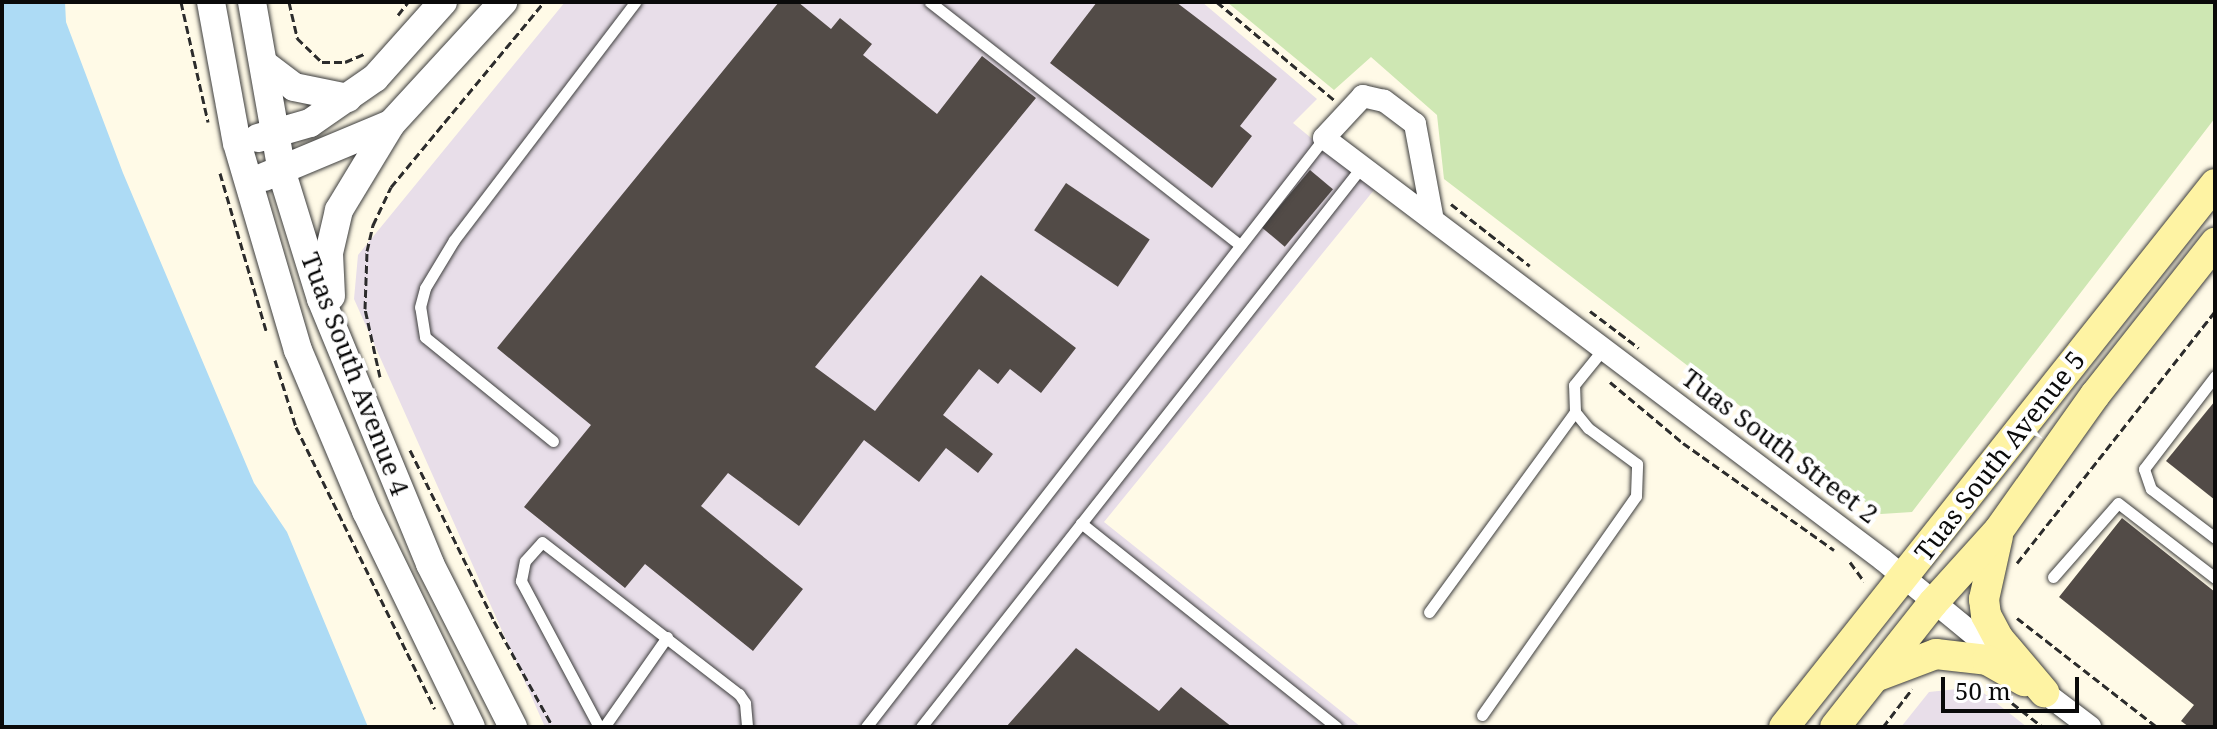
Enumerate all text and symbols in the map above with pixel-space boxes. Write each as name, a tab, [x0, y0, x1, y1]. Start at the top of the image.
street label: Tuas South Avenue 4	[294, 248, 416, 500]
street label: Tuas South Avenue 5	[1908, 345, 2092, 567]
street label: Tuas South Street 2	[1676, 362, 1884, 530]
scale bar	[1945, 661, 2083, 711]
text: 50 m	[1955, 674, 2011, 707]

